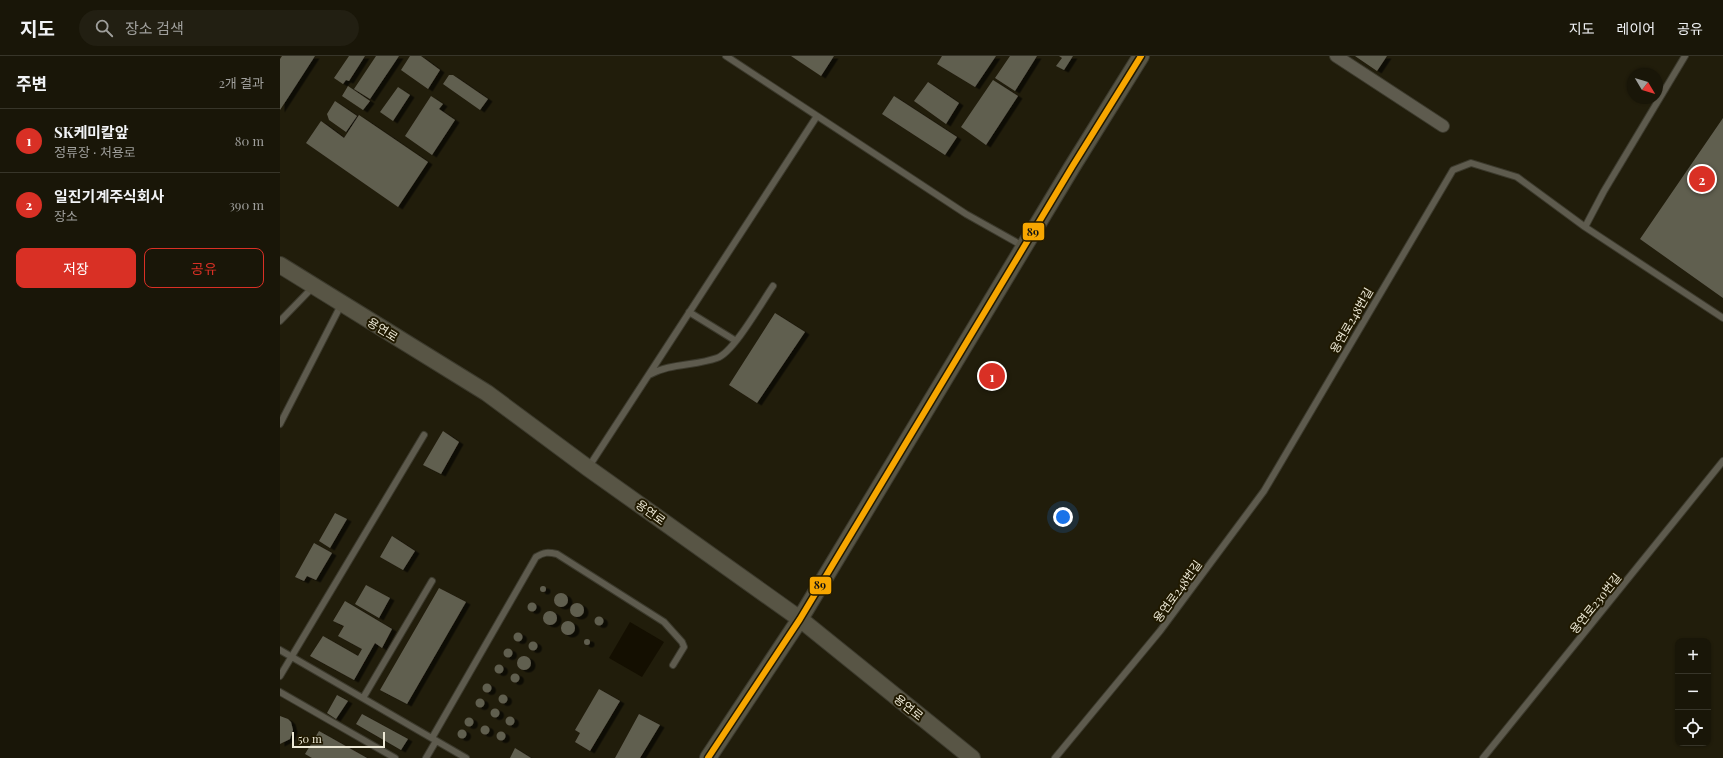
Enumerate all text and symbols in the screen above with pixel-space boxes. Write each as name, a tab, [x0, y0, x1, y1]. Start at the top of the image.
search box	[79, 10, 359, 46]
text: 지도	[20, 15, 55, 41]
icon: search	[93, 17, 115, 39]
text: 장소 검색	[125, 18, 184, 38]
text: 지도	[1569, 19, 1595, 38]
text: 레이어	[1617, 19, 1655, 38]
text: 공유	[1677, 19, 1703, 38]
north arrow	[1627, 68, 1663, 104]
text: 주변	[16, 72, 47, 94]
text: 2개 결과	[219, 74, 264, 91]
text: SK케미칼앞	[54, 122, 129, 142]
text: 1	[27, 132, 31, 149]
text: 80 m	[235, 132, 264, 149]
text: 정류장 · 처용로	[54, 143, 136, 160]
pin: 2	[1689, 164, 1715, 194]
text: 일진기계주식회사	[54, 186, 164, 206]
text: 2	[26, 196, 32, 213]
text: 390 m	[229, 196, 264, 213]
text: 장소	[54, 207, 78, 224]
line badge: 89	[1022, 222, 1045, 241]
text: 89	[1027, 224, 1039, 239]
button: 저장	[16, 248, 136, 288]
button: 공유	[144, 248, 264, 288]
street label: 용연로248번길	[1326, 284, 1376, 356]
street label: 용연로	[365, 313, 401, 345]
pin: 1	[979, 361, 1005, 391]
street label: 용연로	[633, 496, 669, 528]
your location	[1053, 507, 1073, 527]
street label: 용연로248번길	[1149, 557, 1205, 625]
street label: 용연로230번길	[1566, 569, 1624, 637]
line badge: 89	[809, 576, 832, 595]
text: 89	[814, 577, 826, 592]
map controls	[1675, 638, 1711, 746]
button: +	[1675, 638, 1711, 674]
button: −	[1675, 674, 1711, 710]
street label: 용연로	[891, 690, 927, 724]
button: locate	[1675, 710, 1711, 746]
scale bar	[292, 730, 385, 749]
text: 50 m	[298, 731, 322, 746]

